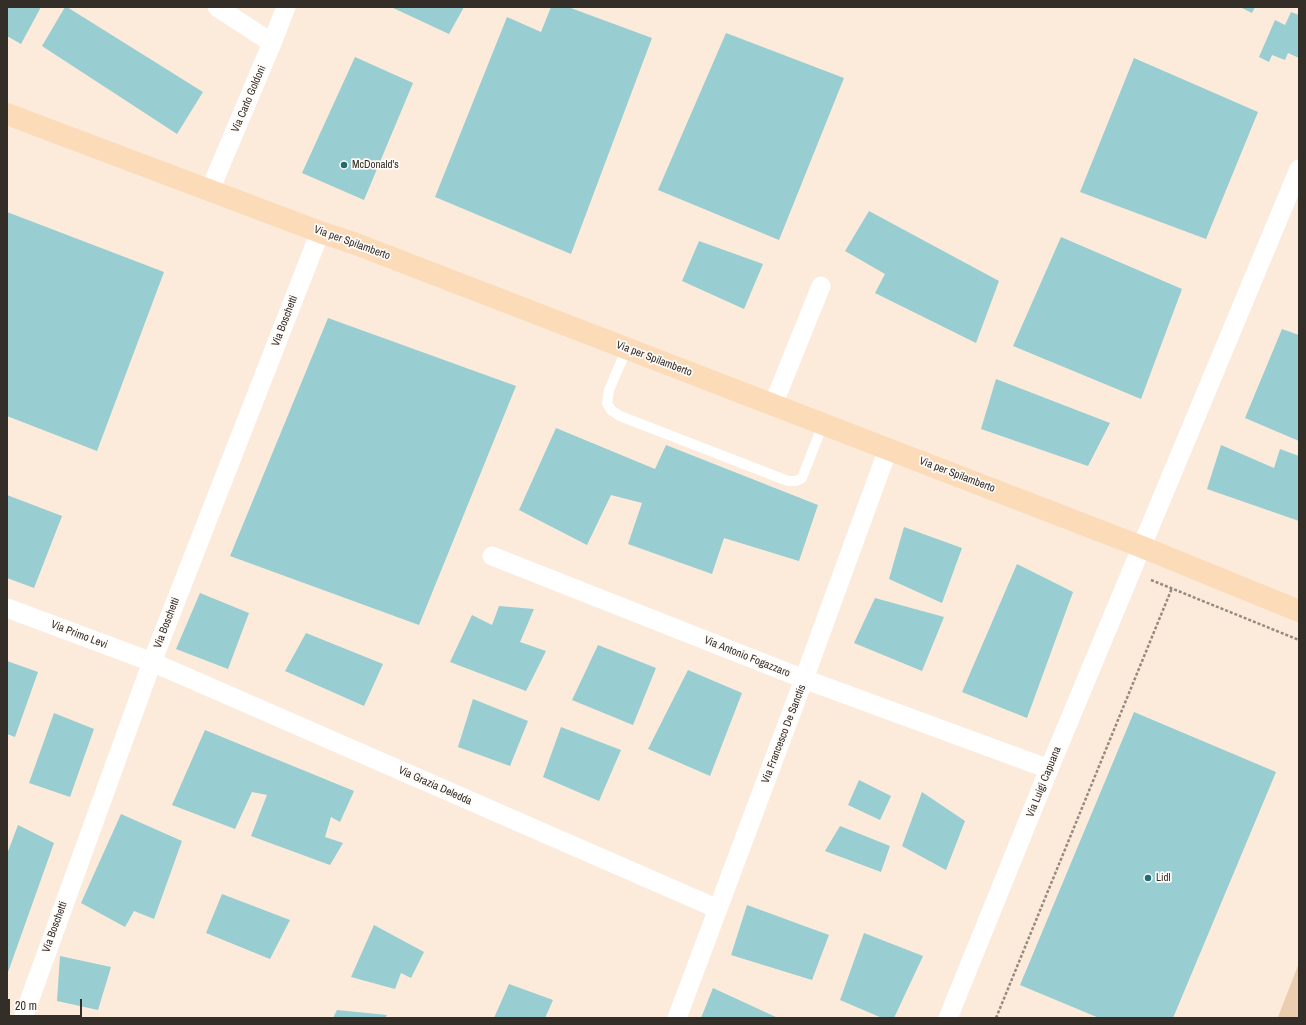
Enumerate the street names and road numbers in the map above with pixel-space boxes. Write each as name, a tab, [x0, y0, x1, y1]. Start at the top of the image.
street label: Via Carlo Goldoni	[229, 63, 269, 135]
street label: Via per Spilamberto	[312, 223, 392, 263]
street label: Via Boschetti	[269, 294, 301, 348]
street label: Via per Spilamberto	[614, 338, 694, 380]
street label: Via per Spilamberto	[917, 454, 997, 496]
street label: Via Boschetti	[151, 596, 183, 650]
street label: Via Primo Levi	[49, 618, 109, 652]
street label: Via Antonio Fogazzaro	[702, 634, 792, 680]
street label: Via Francesco De Sanctis	[759, 683, 809, 785]
street label: Via Luigi Capuana	[1024, 745, 1064, 819]
street label: Via Grazia Deledda	[396, 764, 474, 808]
street label: Via Boschetti	[40, 900, 70, 954]

